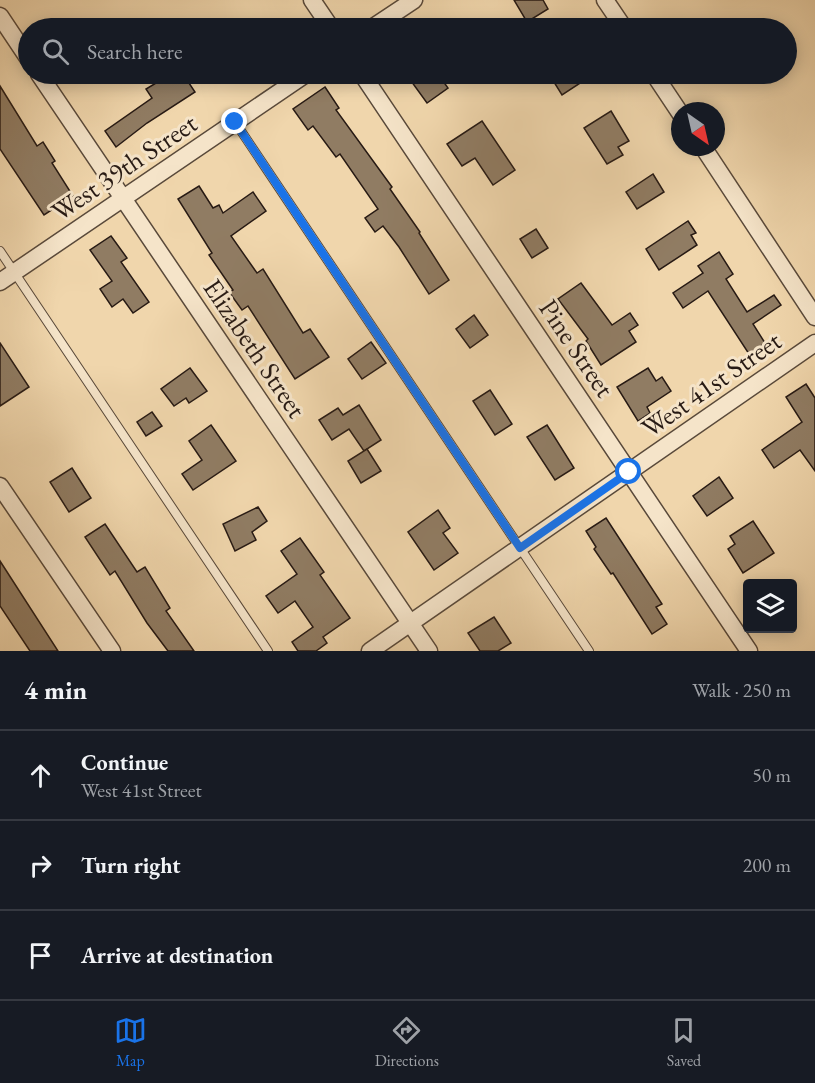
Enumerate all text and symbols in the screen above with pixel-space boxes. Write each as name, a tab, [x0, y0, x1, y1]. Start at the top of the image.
search box	[18, 18, 797, 84]
icon: search	[39, 35, 72, 68]
text: Search here	[87, 37, 182, 66]
north arrow	[671, 102, 725, 156]
street label: West 39th Street	[44, 105, 204, 229]
route end	[221, 108, 247, 134]
street label: Elizabeth Street	[196, 272, 315, 425]
street label: Pine Street	[531, 292, 623, 404]
street label: West 41st Street	[634, 323, 788, 445]
route start	[615, 458, 641, 484]
map controls	[743, 579, 797, 633]
button: layers	[743, 579, 797, 633]
text: 4 min	[24, 673, 87, 707]
text: Walk · 250 m	[692, 677, 791, 703]
text: Continue	[81, 748, 168, 777]
icon: ahead	[24, 759, 57, 792]
text: 50 m	[752, 762, 791, 788]
text: West 41st Street	[81, 777, 202, 803]
icon: right	[24, 849, 57, 882]
text: Turn right	[81, 851, 180, 880]
text: 200 m	[743, 852, 791, 878]
icon: arrive	[24, 939, 57, 972]
text: Arrive at destination	[81, 941, 273, 970]
tab: Map	[114, 1014, 147, 1071]
tab: Directions	[375, 1014, 439, 1071]
tab: Saved	[667, 1014, 701, 1071]

